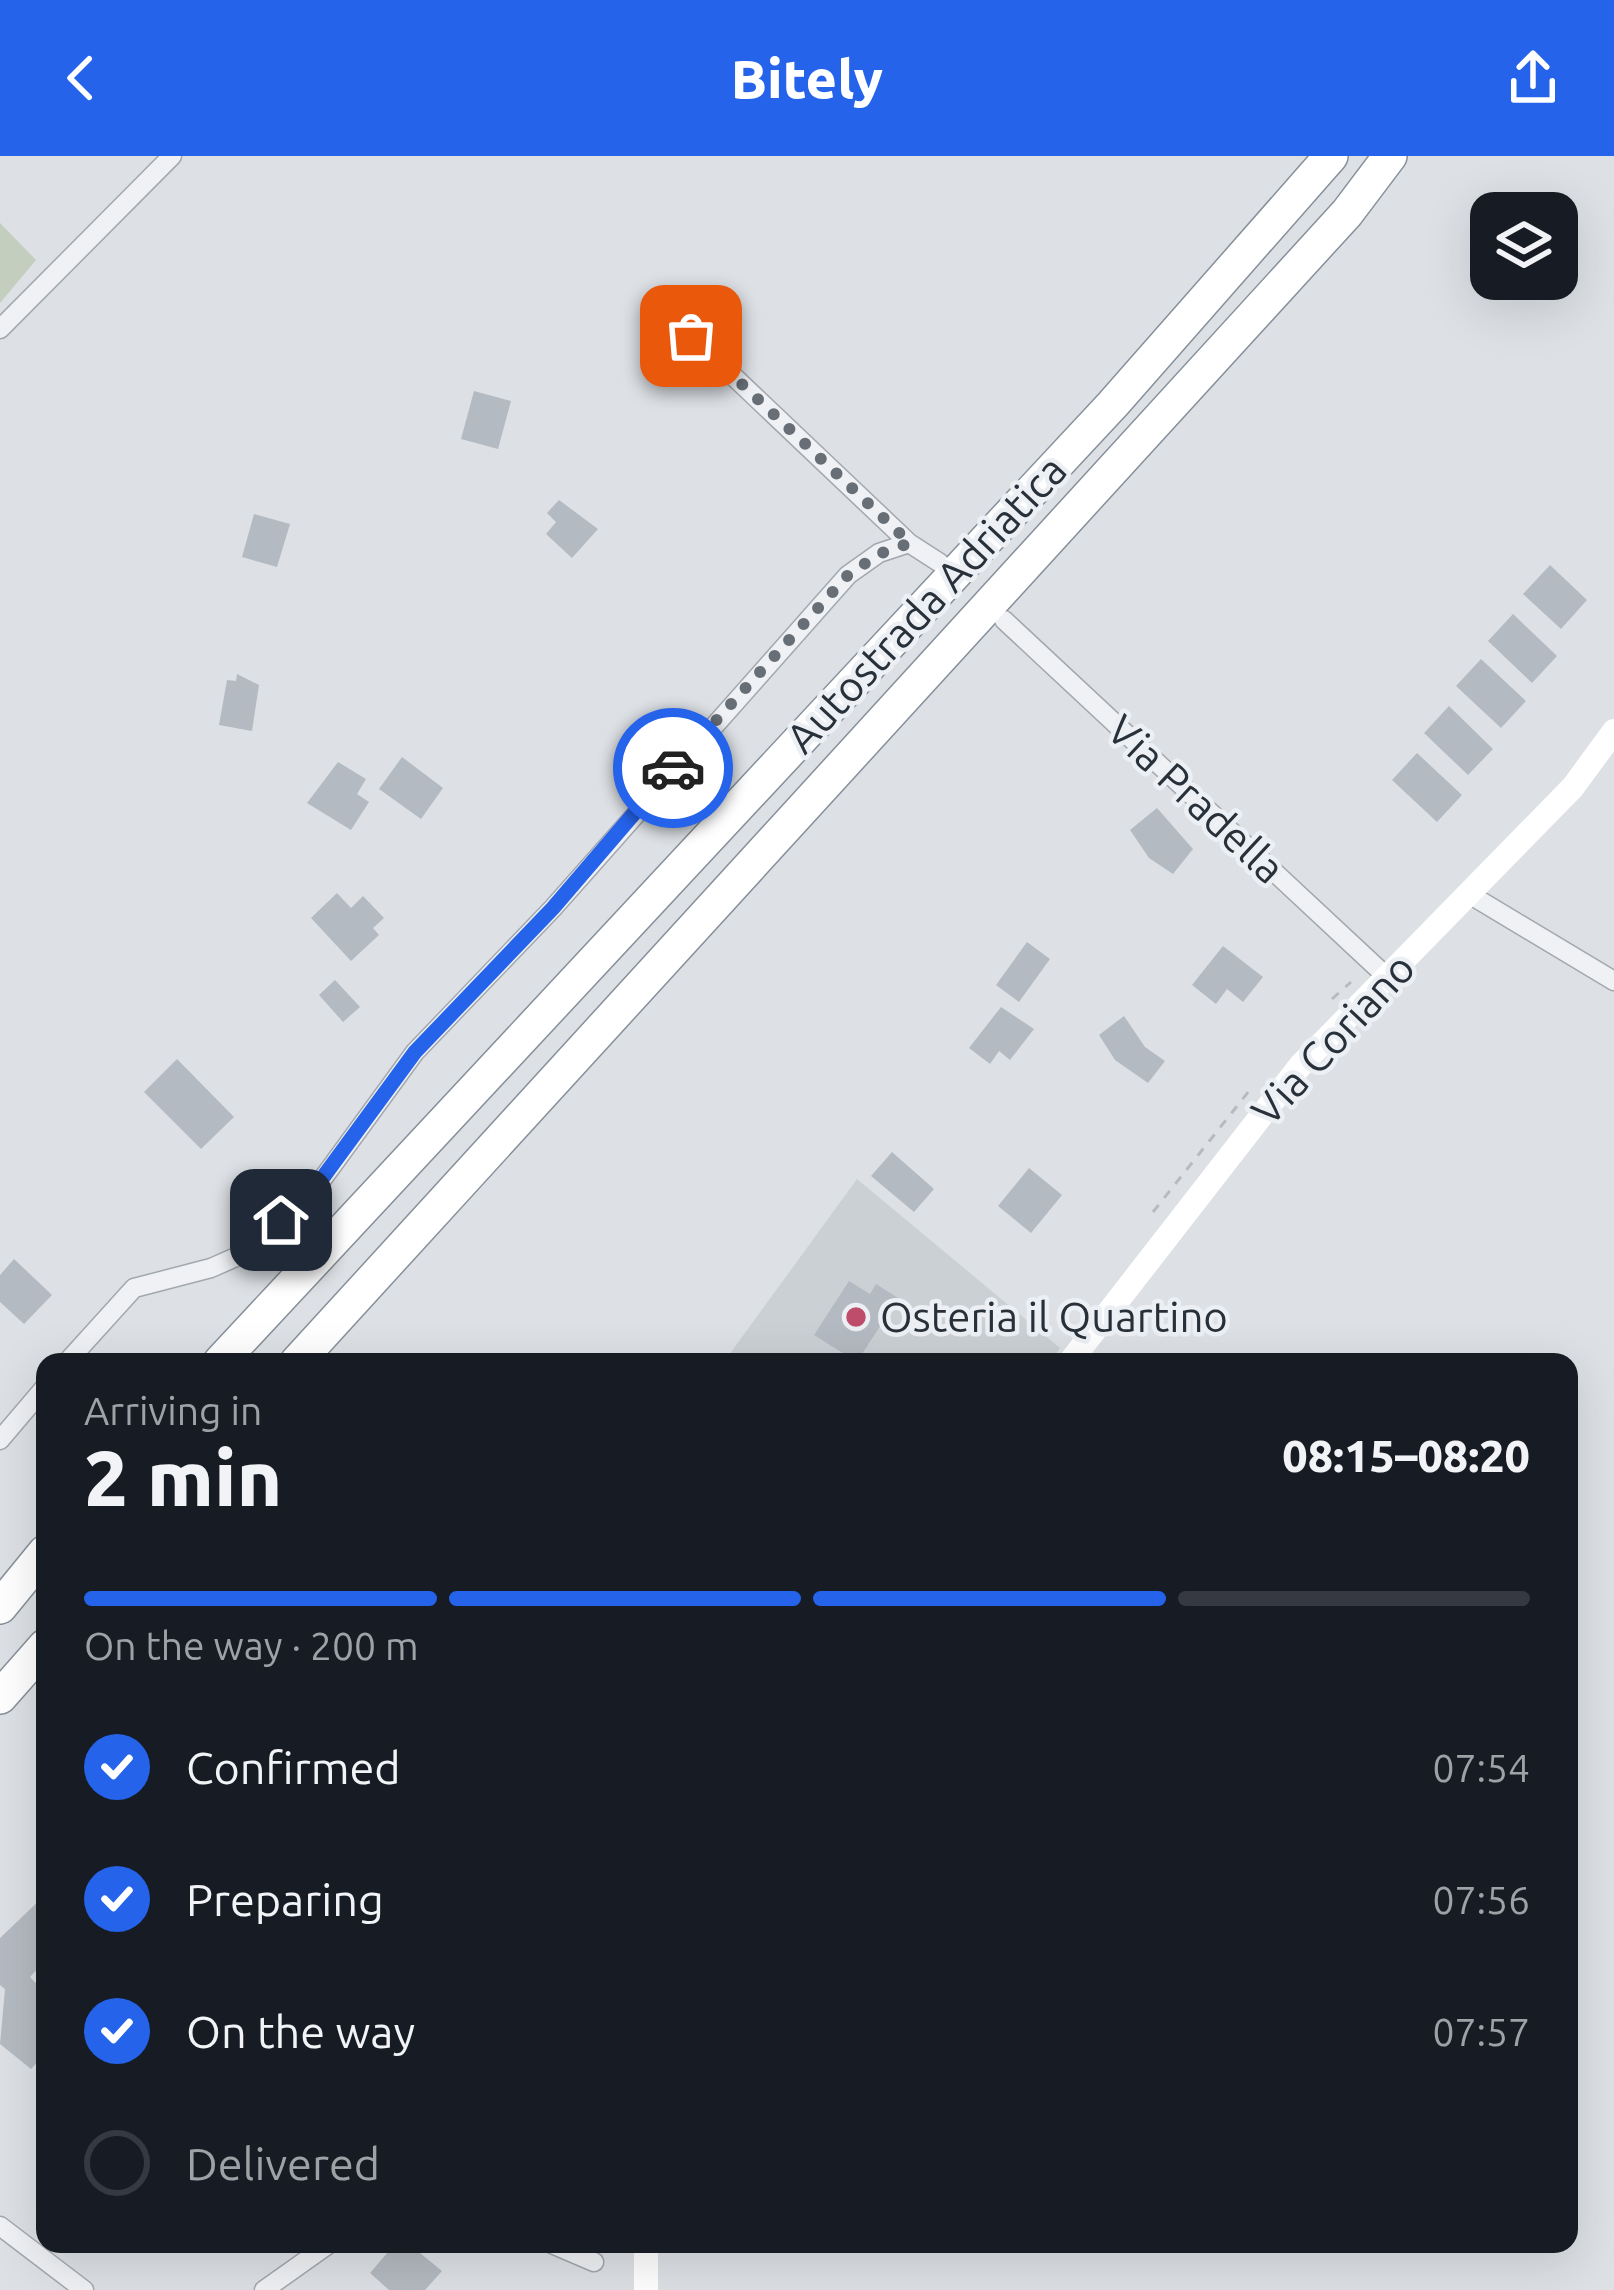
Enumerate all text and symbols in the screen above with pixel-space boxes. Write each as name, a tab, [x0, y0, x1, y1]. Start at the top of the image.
icon: back	[48, 45, 114, 111]
icon: share	[1500, 45, 1566, 111]
text: Bitely	[731, 48, 883, 108]
map controls	[1470, 192, 1578, 300]
button: layers	[1470, 192, 1578, 300]
pin	[640, 285, 742, 387]
icon: bag	[658, 303, 724, 369]
street label: Autostrada Adriatica	[776, 446, 1075, 761]
street label: Via Pradella	[1099, 705, 1294, 892]
courier	[613, 708, 733, 828]
icon: car	[640, 735, 706, 801]
street label: Via Coriano	[1242, 944, 1423, 1134]
pin	[230, 1169, 332, 1271]
icon: home	[248, 1187, 314, 1253]
place label: Osteria il Quartino	[880, 1293, 1228, 1340]
marker: Osteria il Quartino	[843, 1304, 869, 1330]
text: Arriving in	[84, 1389, 262, 1432]
text: 08:15–08:20	[1282, 1430, 1530, 1481]
text: 2 min	[84, 1433, 282, 1521]
text: On the way · 200 m	[84, 1624, 419, 1667]
icon: check	[84, 1734, 150, 1800]
text: Confirmed	[186, 1742, 401, 1793]
text: 07:54	[1432, 1746, 1530, 1789]
icon: check	[84, 1866, 150, 1932]
text: Preparing	[186, 1874, 384, 1925]
text: 07:56	[1432, 1878, 1530, 1921]
icon: check	[84, 1998, 150, 2064]
text: On the way	[186, 2006, 415, 2057]
text: 07:57	[1432, 2010, 1530, 2053]
text: Delivered	[186, 2138, 380, 2189]

